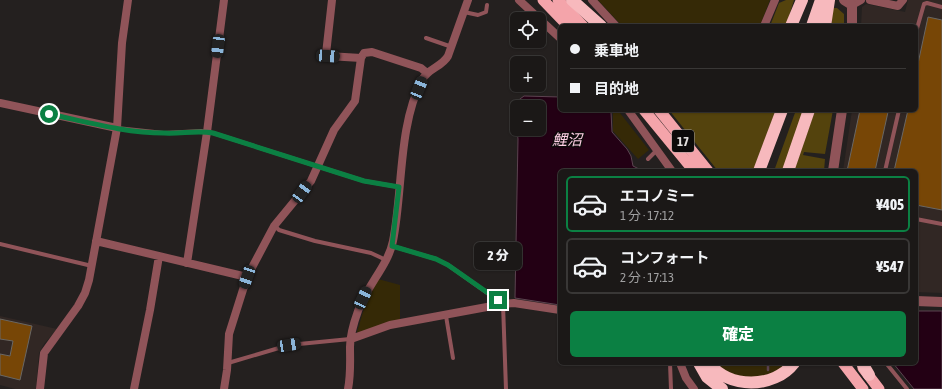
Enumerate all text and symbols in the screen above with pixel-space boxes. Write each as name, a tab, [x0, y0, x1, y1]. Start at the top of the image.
map controls	[510, 12, 546, 136]
button: locate	[510, 12, 546, 48]
car	[211, 33, 225, 59]
text: 乗車地	[594, 42, 639, 59]
car	[316, 49, 340, 63]
button: +	[510, 56, 546, 92]
car	[409, 75, 429, 101]
text: 目的地	[594, 80, 639, 97]
button: −	[510, 100, 546, 136]
route start	[40, 105, 58, 123]
road number: 17	[672, 130, 694, 152]
water label: 鯉沼	[552, 131, 584, 148]
car	[290, 179, 314, 205]
icon: car	[572, 186, 608, 222]
text: エコノミー	[620, 187, 695, 204]
text: ¥405	[876, 196, 904, 213]
text: 1 分 · 17:12	[620, 208, 674, 223]
callout: 2 分	[474, 242, 522, 270]
text: 2 分	[488, 248, 508, 263]
icon: car	[572, 248, 608, 284]
text: コンフォート	[620, 249, 710, 266]
text: ¥547	[876, 258, 904, 275]
car	[237, 264, 257, 290]
text: 2 分 · 17:13	[620, 270, 674, 285]
car	[352, 285, 374, 311]
route end	[489, 291, 507, 309]
button: 確定	[570, 311, 906, 357]
car	[276, 337, 302, 353]

